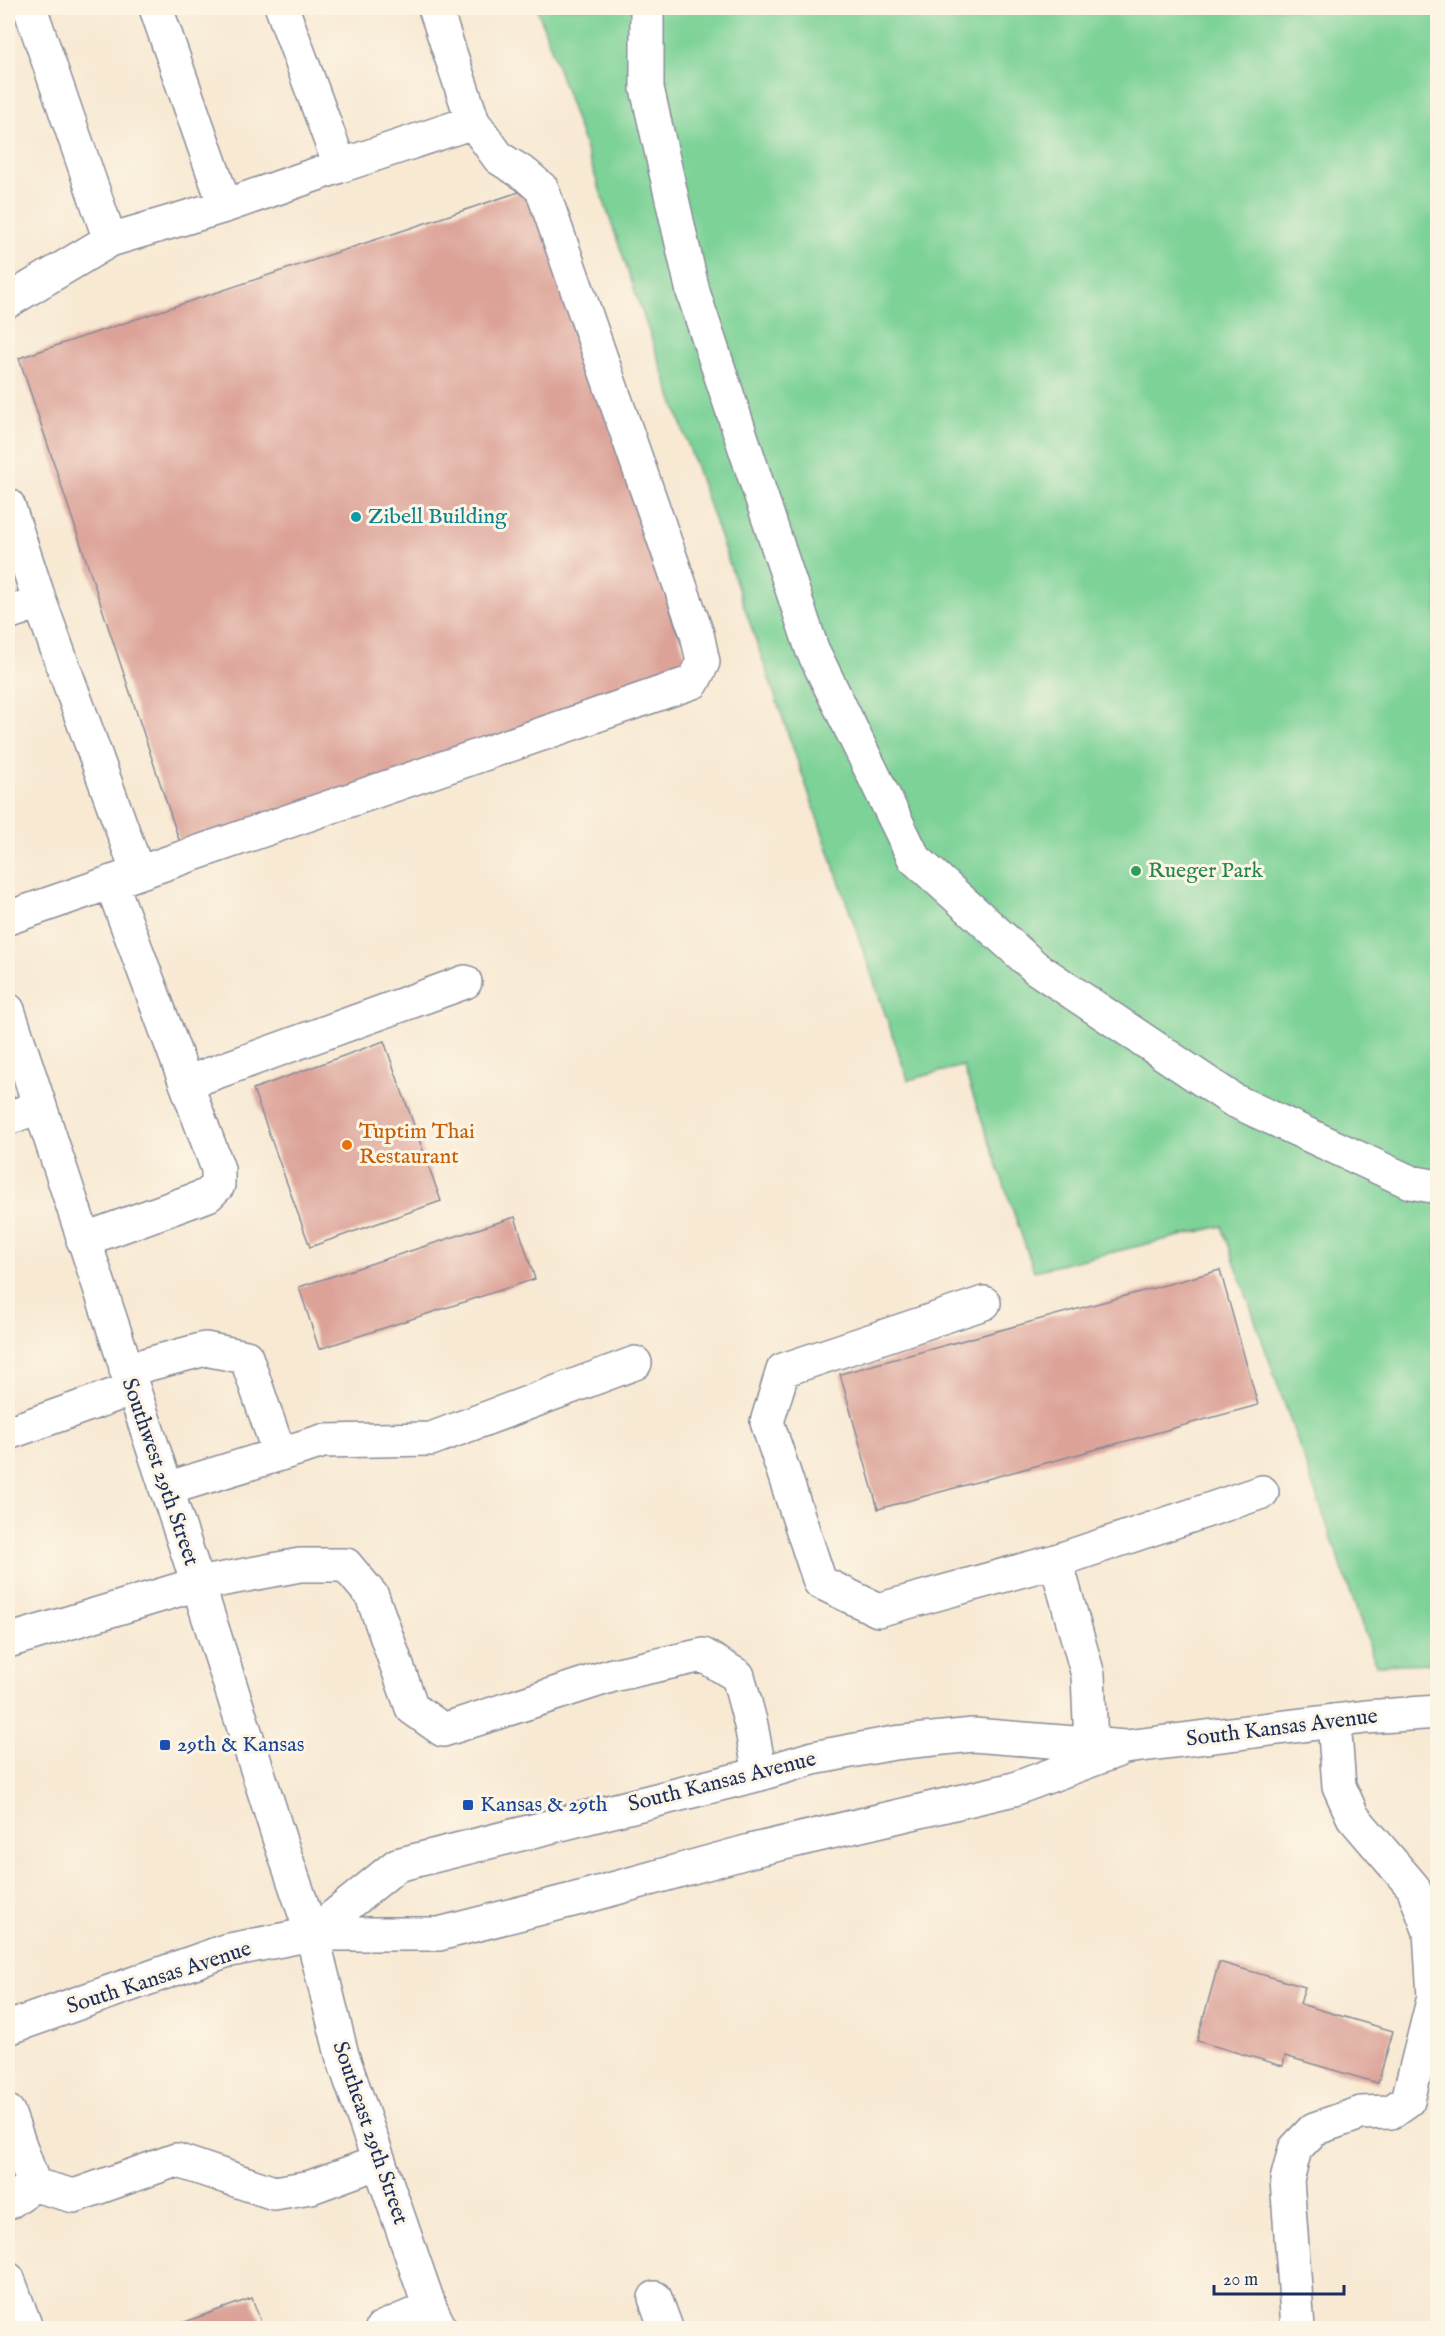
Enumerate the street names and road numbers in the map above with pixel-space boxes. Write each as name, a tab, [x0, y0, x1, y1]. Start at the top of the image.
street label: Southwest 29th Street	[115, 1375, 205, 1570]
street label: South Kansas Avenue	[1185, 1702, 1379, 1754]
street label: South Kansas Avenue	[625, 1745, 819, 1819]
street label: South Kansas Avenue	[63, 1935, 255, 2021]
street label: Southeast 29th Street	[326, 2038, 415, 2229]

